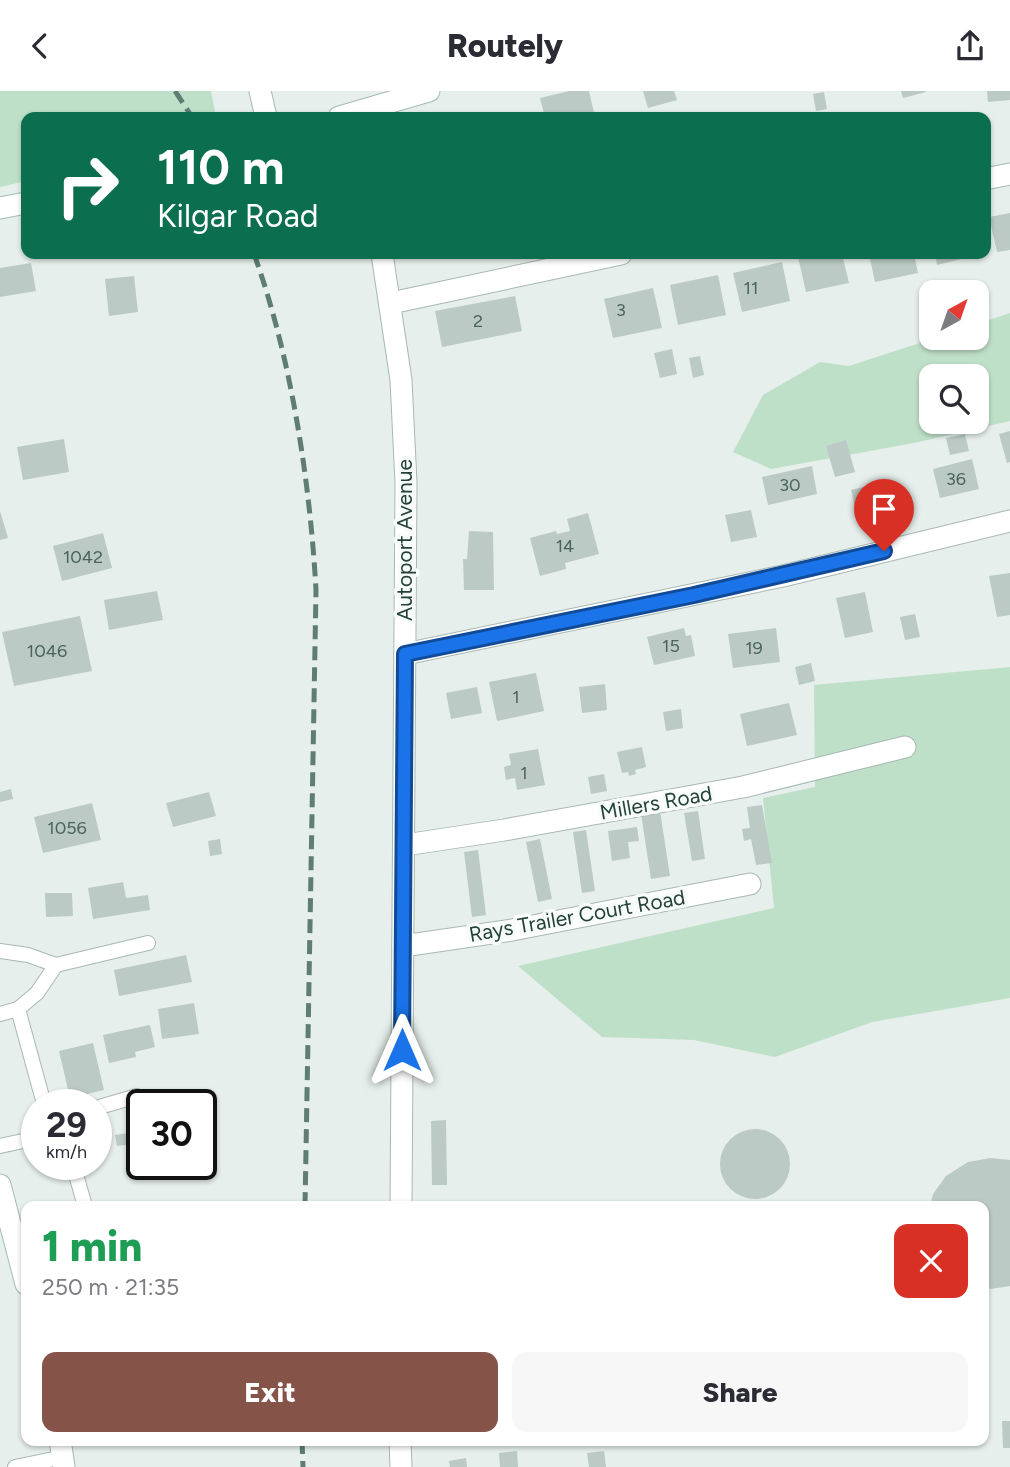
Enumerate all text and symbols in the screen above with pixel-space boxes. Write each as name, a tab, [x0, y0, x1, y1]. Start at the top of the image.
icon: back	[21, 27, 59, 65]
text: Routely	[447, 27, 563, 65]
icon: share	[951, 27, 989, 65]
text: 110 m	[157, 137, 285, 196]
icon: right	[42, 140, 133, 231]
text: Kilgar Road	[157, 197, 318, 235]
house number: 11	[744, 277, 758, 299]
north arrow	[919, 280, 989, 350]
map controls	[919, 280, 989, 434]
house number: 3	[616, 299, 626, 321]
house number: 2	[473, 310, 483, 332]
button: search	[919, 364, 989, 434]
street label: Autoport Avenue	[392, 459, 417, 621]
house number: 36	[946, 468, 966, 490]
house number: 30	[779, 474, 801, 496]
pin	[854, 479, 914, 551]
icon: arrive	[865, 490, 903, 528]
house number: 14	[556, 535, 574, 557]
house number: 1042	[63, 546, 103, 568]
house number: 15	[662, 635, 680, 657]
house number: 19	[745, 637, 763, 659]
house number: 1046	[27, 640, 67, 662]
house number: 1	[512, 686, 520, 708]
house number: 1	[520, 762, 528, 784]
street label: Millers Road	[598, 780, 714, 825]
house number: 1056	[47, 817, 87, 839]
street label: Rays Trailer Court Road	[467, 884, 687, 947]
position arrow	[365, 1013, 439, 1087]
speed limit sign: 30	[126, 1089, 217, 1180]
text: 29	[46, 1104, 87, 1146]
text: km/h	[46, 1141, 87, 1163]
text: 1 min	[42, 1221, 142, 1272]
button: close	[894, 1224, 968, 1298]
text: 250 m · 21:35	[42, 1273, 179, 1301]
button: Exit	[42, 1352, 498, 1432]
button: Share	[512, 1352, 968, 1432]

